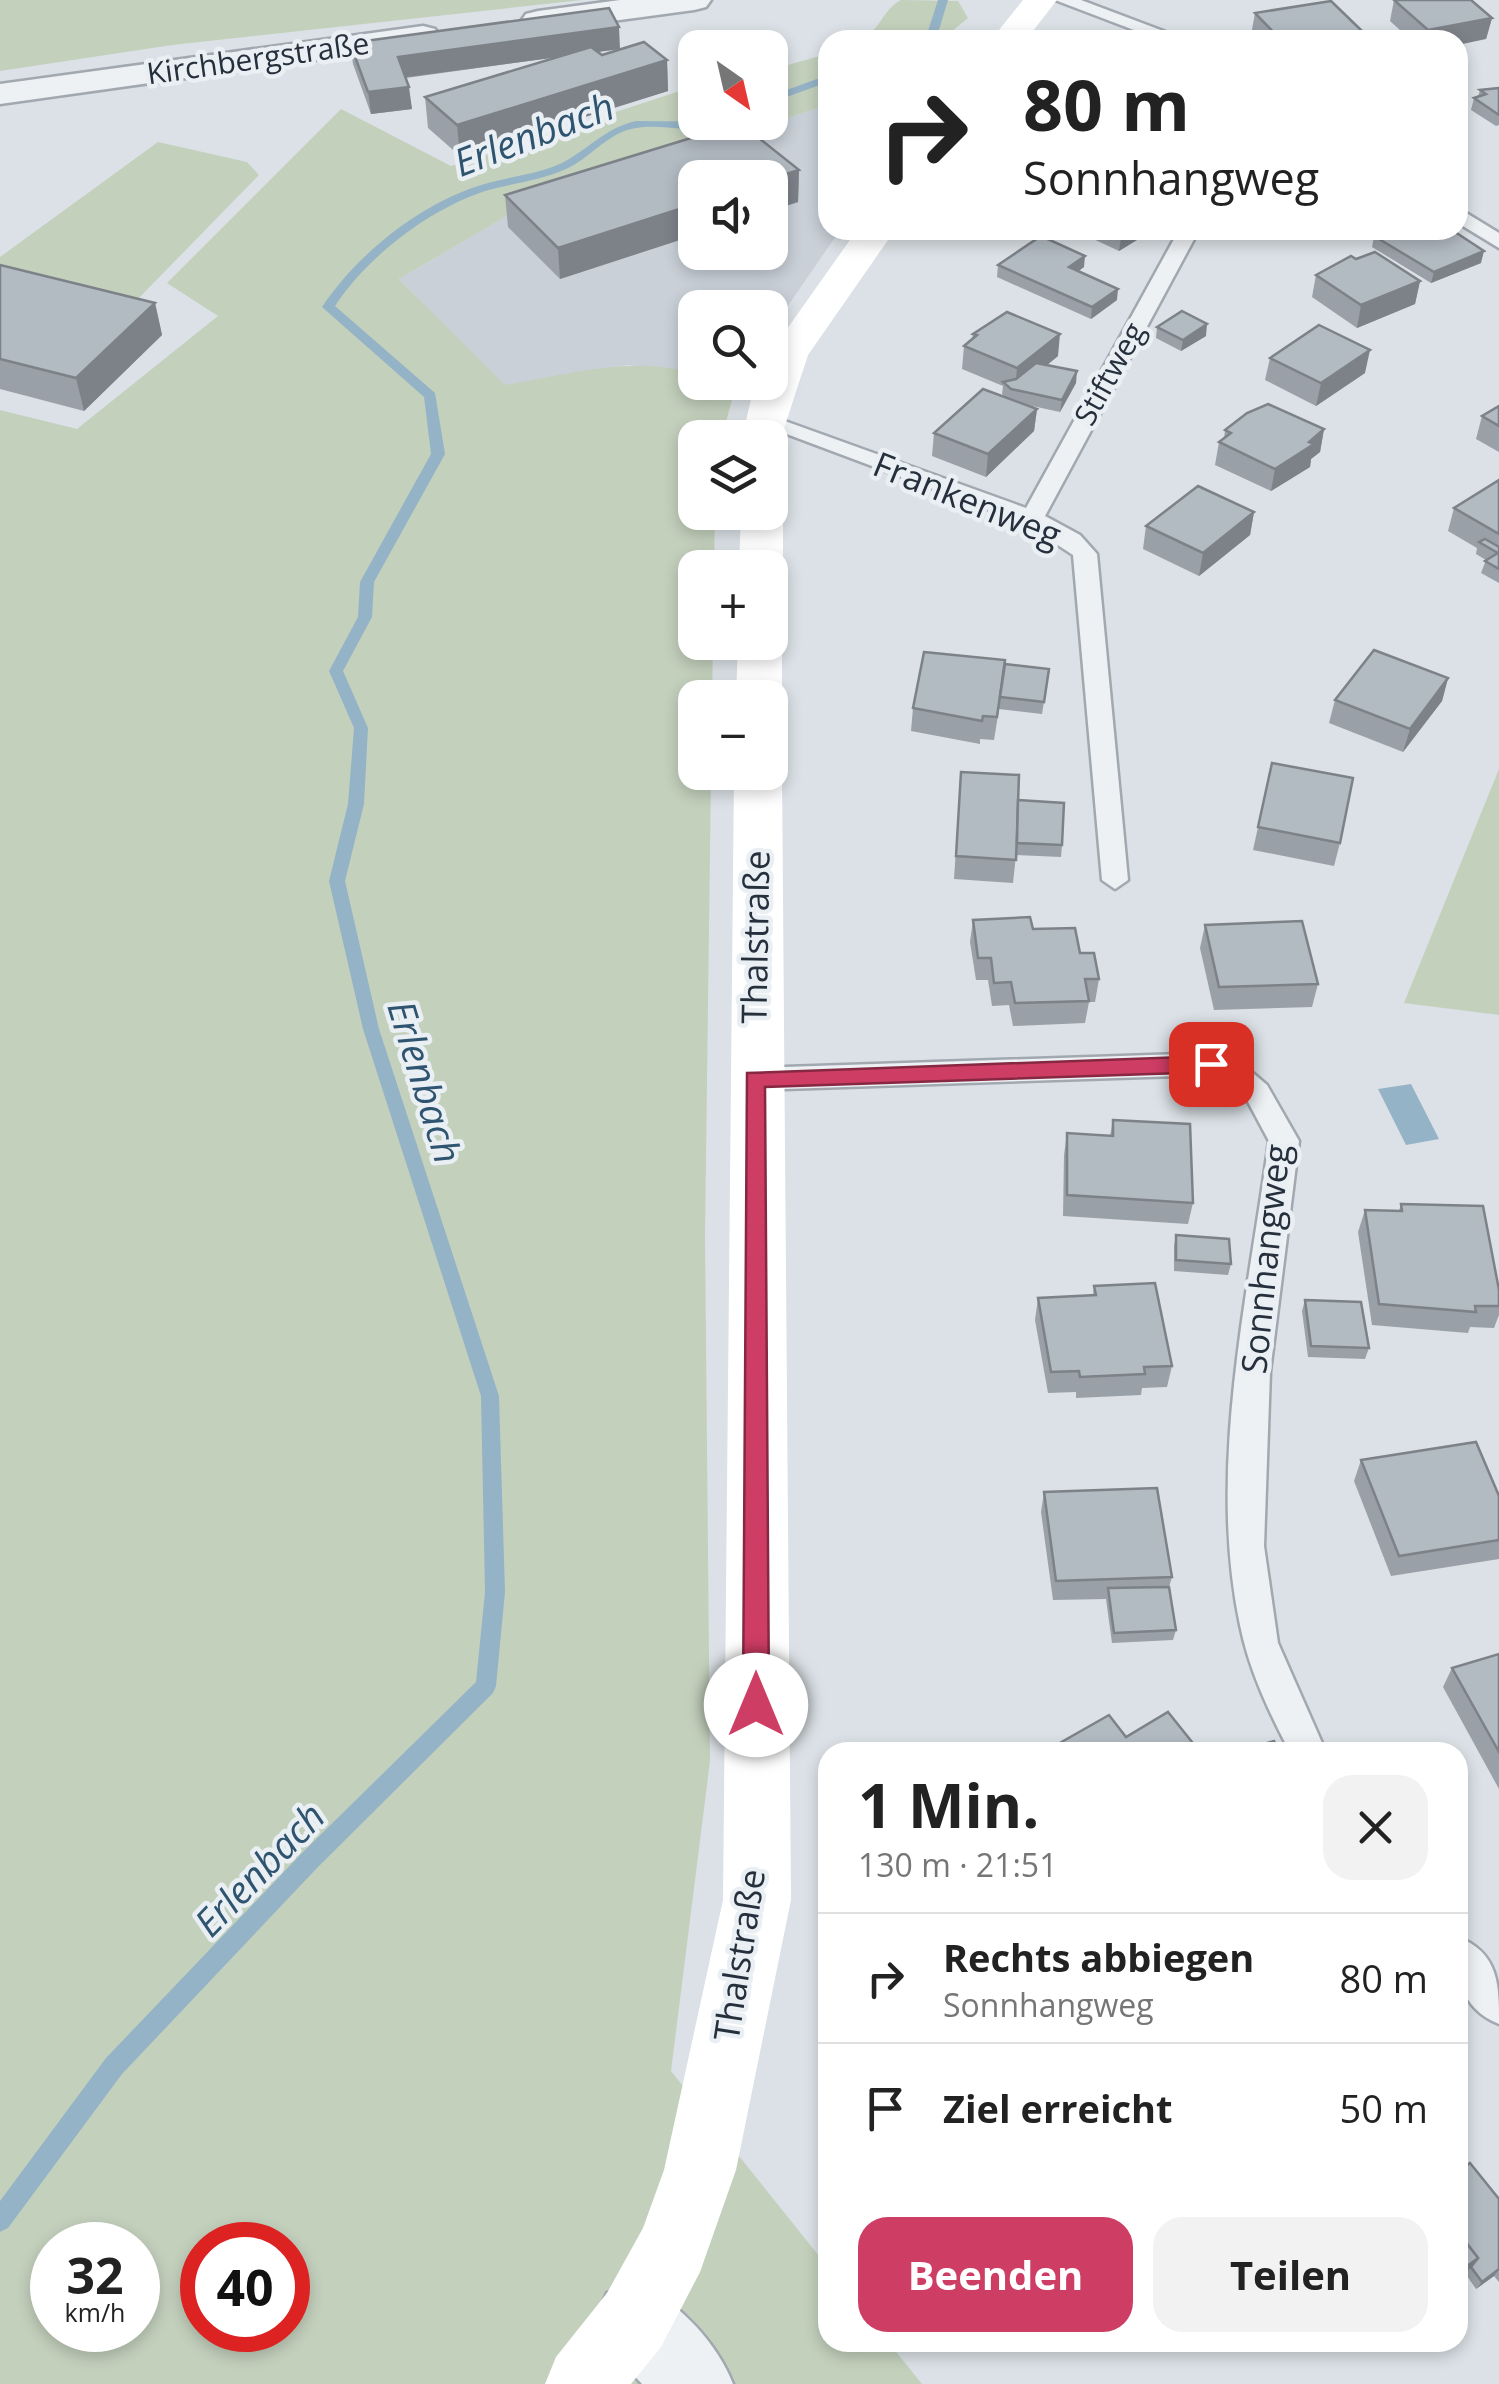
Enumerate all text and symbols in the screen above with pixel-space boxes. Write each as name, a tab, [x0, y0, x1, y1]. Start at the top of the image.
street label: Kirchbergstraße	[144, 22, 372, 93]
north arrow	[678, 30, 788, 140]
map controls	[678, 30, 788, 790]
text: 80 m	[1023, 56, 1190, 152]
icon: right	[858, 70, 988, 200]
water label: Erlenbach	[446, 79, 621, 187]
text: Sonnhangweg	[1023, 147, 1319, 208]
button: sound	[678, 160, 788, 270]
button: search	[678, 290, 788, 400]
street label: Stiftweg	[1064, 314, 1154, 432]
button: layers	[678, 420, 788, 530]
street label: Frankenweg	[867, 440, 1068, 558]
button: +	[678, 550, 788, 660]
button: −	[678, 680, 788, 790]
street label: Thalstraße	[729, 850, 780, 1024]
water label: Erlenbach	[377, 994, 475, 1169]
pin	[1169, 1022, 1254, 1107]
icon: arrive	[1184, 1037, 1239, 1092]
street label: Sonnhangweg	[1229, 1142, 1300, 1376]
position arrow	[704, 1653, 808, 1757]
text: 1 Min.	[858, 1764, 1039, 1846]
button: close	[1323, 1775, 1428, 1880]
water label: Erlenbach	[182, 1790, 335, 1947]
text: 130 m · 21:51	[858, 1843, 1057, 1886]
street label: Thalstraße	[702, 1865, 775, 2044]
text: Rechts abbiegen	[943, 1931, 1254, 1983]
icon: right	[858, 1951, 913, 2006]
text: 80 m	[1339, 1952, 1428, 2004]
text: Sonnhangweg	[943, 1983, 1154, 2026]
icon: arrive	[858, 2081, 913, 2136]
text: Ziel erreicht	[943, 2082, 1173, 2134]
text: 50 m	[1339, 2082, 1428, 2134]
button: Beenden	[858, 2217, 1133, 2332]
button: Teilen	[1153, 2217, 1428, 2332]
speed limit sign: 40	[180, 2222, 310, 2352]
text: 32	[66, 2241, 124, 2309]
text: km/h	[65, 2295, 125, 2329]

